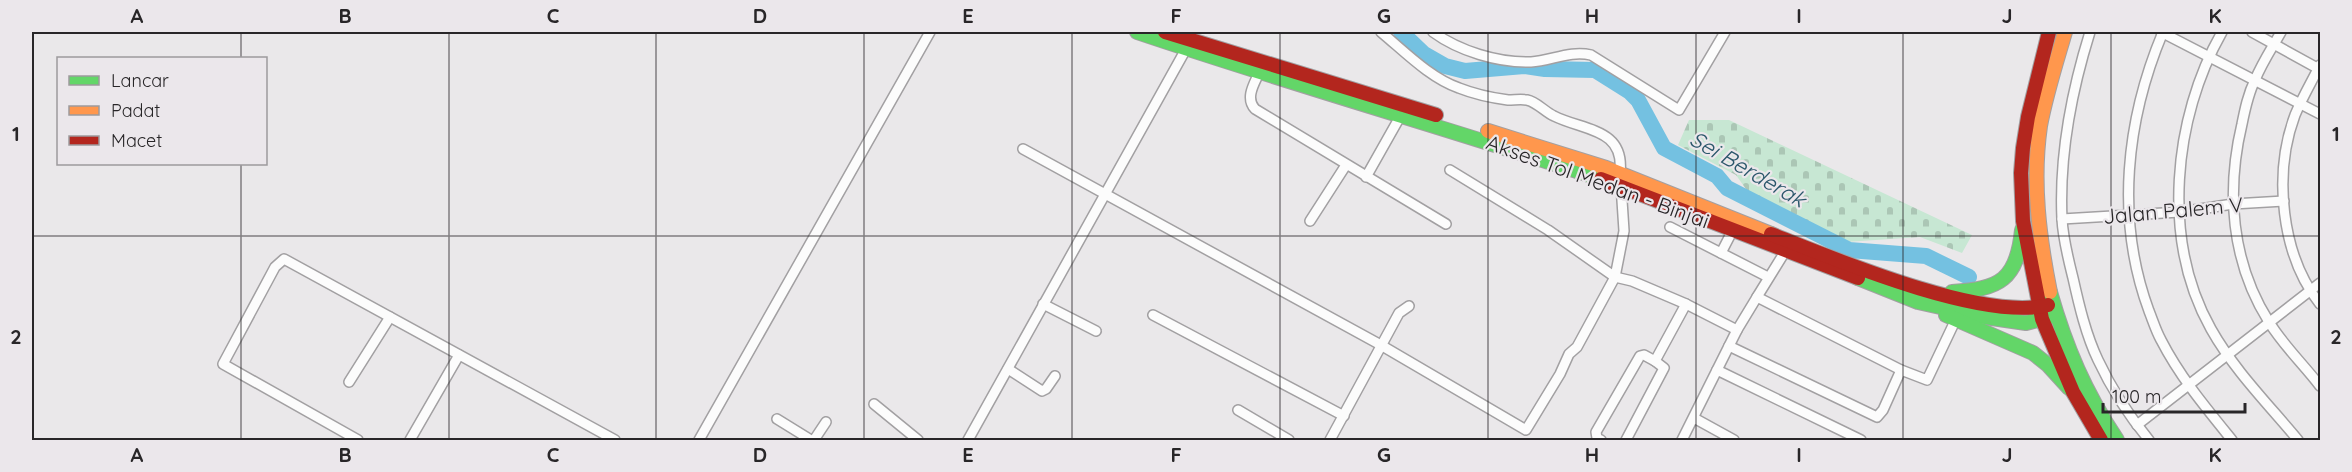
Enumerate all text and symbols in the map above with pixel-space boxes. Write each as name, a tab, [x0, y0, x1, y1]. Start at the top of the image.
text: A	[131, 3, 144, 28]
text: B	[338, 3, 352, 28]
text: C	[547, 3, 560, 28]
text: D	[753, 3, 767, 28]
text: E	[962, 3, 974, 28]
text: F	[1170, 3, 1182, 28]
text: G	[1377, 3, 1391, 28]
text: H	[1585, 3, 1599, 28]
text: I	[1796, 3, 1802, 28]
text: J	[2001, 3, 2013, 28]
text: K	[2208, 3, 2222, 28]
legend	[57, 57, 267, 165]
text: Lancar	[111, 69, 169, 92]
text: Padat	[111, 99, 160, 122]
text: 1	[12, 121, 20, 146]
text: 1	[2332, 121, 2340, 146]
water label: Sei Berderak	[1685, 125, 1813, 215]
text: Macet	[111, 129, 162, 152]
street label: Akses Tol Medan - Binjai	[1483, 129, 1713, 233]
street label: Jalan Palem V	[2102, 191, 2244, 229]
text: 2	[10, 324, 22, 349]
text: 2	[2330, 324, 2342, 349]
scale bar	[2103, 376, 2246, 414]
text: 100 m	[2112, 385, 2161, 408]
text: A	[131, 442, 144, 467]
text: B	[338, 442, 352, 467]
text: C	[547, 442, 560, 467]
text: D	[753, 442, 767, 467]
text: E	[962, 442, 974, 467]
text: F	[1170, 442, 1182, 467]
text: G	[1377, 442, 1391, 467]
text: H	[1585, 442, 1599, 467]
text: I	[1796, 442, 1802, 467]
text: J	[2001, 442, 2013, 467]
text: K	[2208, 442, 2222, 467]

